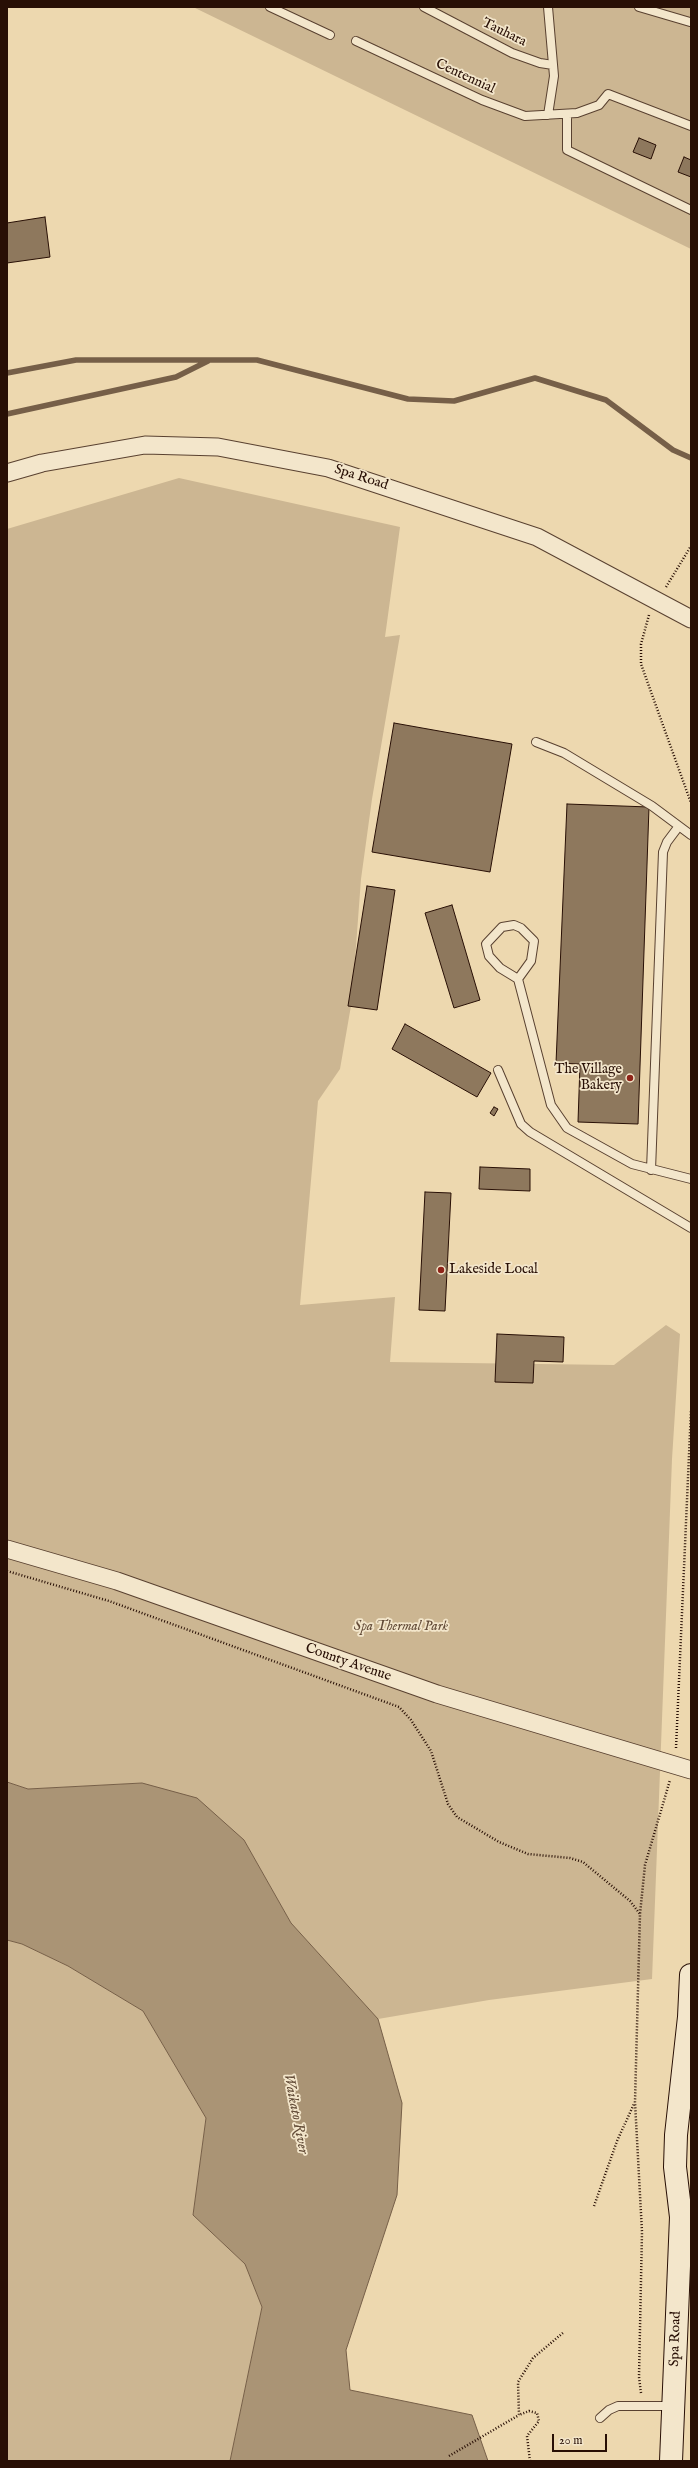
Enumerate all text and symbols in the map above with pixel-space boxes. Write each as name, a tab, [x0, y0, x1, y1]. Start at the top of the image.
street label: Tauhara	[479, 15, 529, 51]
street label: Centennial	[433, 56, 497, 98]
street label: Spa Road	[332, 461, 390, 495]
place label: The Village Bakery	[554, 1062, 622, 1094]
marker: The Village Bakery	[625, 1073, 635, 1083]
place label: Lakeside Local	[449, 1262, 538, 1278]
marker: Lakeside Local	[436, 1265, 446, 1275]
park label: Spa Thermal Park	[354, 1619, 448, 1635]
street label: County Avenue	[303, 1640, 393, 1686]
water label: Waikato River	[278, 2072, 312, 2156]
street label: Spa Road	[667, 2311, 685, 2367]
scale bar	[554, 2426, 609, 2452]
text: 20 m	[559, 2433, 582, 2448]

